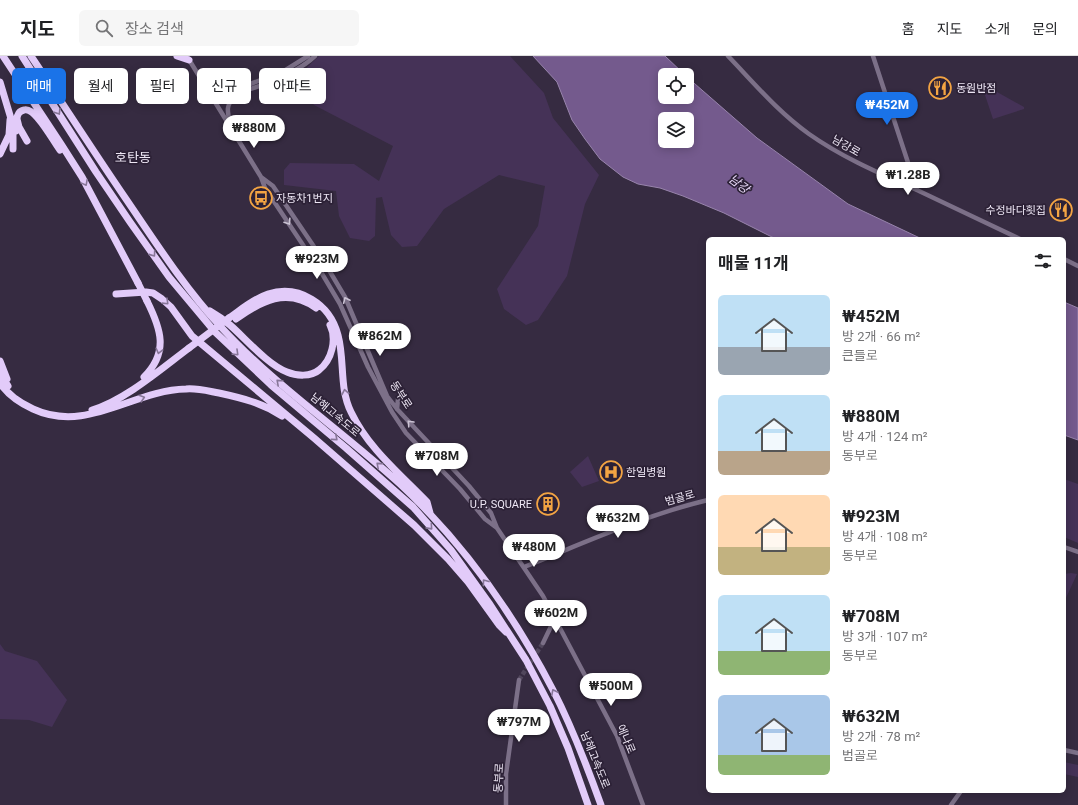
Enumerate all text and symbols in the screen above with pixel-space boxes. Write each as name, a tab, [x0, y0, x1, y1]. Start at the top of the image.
search box	[79, 10, 359, 46]
icon: search	[93, 17, 115, 39]
text: 지도	[20, 18, 55, 41]
text: 장소 검색	[125, 20, 184, 38]
text: 홈	[902, 21, 915, 37]
text: 지도	[937, 21, 962, 37]
text: 소개	[984, 21, 1010, 37]
text: 문의	[1032, 21, 1058, 37]
chip: 매매	[12, 68, 66, 104]
chip: 월세	[74, 68, 128, 104]
chip: 필터	[136, 68, 189, 104]
chip: 신규	[197, 68, 251, 104]
chip: 아파트	[259, 68, 326, 104]
map controls	[658, 68, 694, 148]
button: locate	[658, 68, 694, 104]
restaurant icon: 동원반점	[927, 75, 953, 101]
place label: 동원반점	[956, 82, 996, 95]
pin: ₩452M	[859, 92, 915, 126]
text: ₩452M	[865, 97, 909, 112]
one-way arrow	[53, 108, 61, 115]
button: layers	[658, 112, 694, 148]
pin: ₩880M	[226, 115, 282, 149]
text: ₩880M	[232, 120, 276, 135]
street label: 남강로	[830, 133, 862, 159]
district label: 호탄동	[115, 150, 151, 165]
pin: ₩1.28B	[875, 162, 941, 196]
text: ₩1.28B	[886, 167, 931, 182]
water label: 남강	[726, 172, 754, 197]
one-way arrow	[80, 178, 87, 186]
bus stop icon: 자동차1번지	[248, 185, 274, 211]
place label: 자동차1번지	[276, 192, 333, 205]
restaurant icon: 수정바다횟집	[1048, 197, 1074, 223]
place label: 수정바다횟집	[985, 204, 1046, 217]
one-way arrow	[283, 218, 291, 225]
pin: ₩923M	[289, 246, 345, 280]
one-way arrow	[148, 250, 156, 257]
icon: filters	[1032, 250, 1054, 272]
text: ₩923M	[295, 251, 339, 266]
text: 매물 11개	[718, 253, 789, 273]
one-way arrow	[343, 297, 351, 304]
one-way arrow	[161, 298, 169, 305]
text: ₩452M	[842, 306, 900, 326]
icon: home	[750, 311, 798, 359]
pin: ₩862M	[352, 323, 408, 357]
text: ₩862M	[358, 328, 402, 343]
text: 방 2개 · 66 m²	[842, 329, 920, 344]
one-way arrow	[155, 348, 163, 354]
text: 큰들로	[842, 348, 878, 363]
one-way arrow	[231, 349, 239, 356]
one-way arrow	[276, 379, 284, 387]
street label: 동부로	[387, 379, 415, 411]
one-way arrow	[341, 389, 349, 395]
street label: 남해고속도로	[308, 391, 362, 439]
one-way arrow	[138, 394, 145, 403]
text: ₩880M	[842, 406, 900, 426]
icon: home	[750, 411, 798, 459]
one-way arrow	[407, 420, 414, 428]
text: 방 4개 · 124 m²	[842, 429, 928, 444]
one-way arrow	[330, 434, 337, 441]
pin: ₩708M	[409, 443, 465, 477]
text: ₩708M	[415, 448, 459, 463]
text: 동부로	[842, 448, 878, 463]
hospital icon: 한일병원	[598, 459, 624, 485]
one-way arrow	[376, 463, 383, 470]
place label: 한일병원	[626, 466, 666, 479]
street label: 범골로	[664, 488, 696, 508]
building icon: U.P. SQUARE	[535, 491, 561, 517]
place label: U.P. SQUARE	[470, 498, 532, 511]
pin: ₩632M	[590, 505, 646, 539]
text: ₩923M	[842, 506, 900, 526]
text: ₩632M	[596, 510, 640, 525]
icon: home	[750, 511, 798, 559]
one-way arrow	[425, 522, 432, 529]
text: 방 4개 · 108 m²	[842, 529, 928, 544]
pin: ₩480M	[506, 534, 562, 568]
text: ₩480M	[512, 539, 556, 554]
text: 동부로	[842, 548, 878, 563]
one-way arrow	[483, 579, 490, 586]
pin: ₩602M	[528, 600, 584, 634]
text: ₩602M	[534, 605, 578, 620]
text: ₩708M	[842, 606, 900, 626]
icon: home	[750, 611, 798, 659]
text: 방 3개 · 107 m²	[842, 629, 928, 644]
text: 동부로	[842, 648, 878, 663]
pin: ₩500M	[583, 673, 639, 707]
text: ₩500M	[589, 678, 633, 693]
one-way arrow	[551, 688, 559, 696]
text: ₩632M	[842, 706, 900, 726]
pin: ₩797M	[491, 709, 547, 743]
icon: home	[750, 711, 798, 759]
text: ₩797M	[497, 714, 541, 729]
street label: 에나로	[614, 722, 638, 756]
street label: 남해고속도로	[578, 729, 612, 791]
text: 방 2개 · 78 m²	[842, 729, 920, 744]
text: 범골로	[842, 748, 878, 763]
street label: 동부로	[492, 762, 506, 794]

